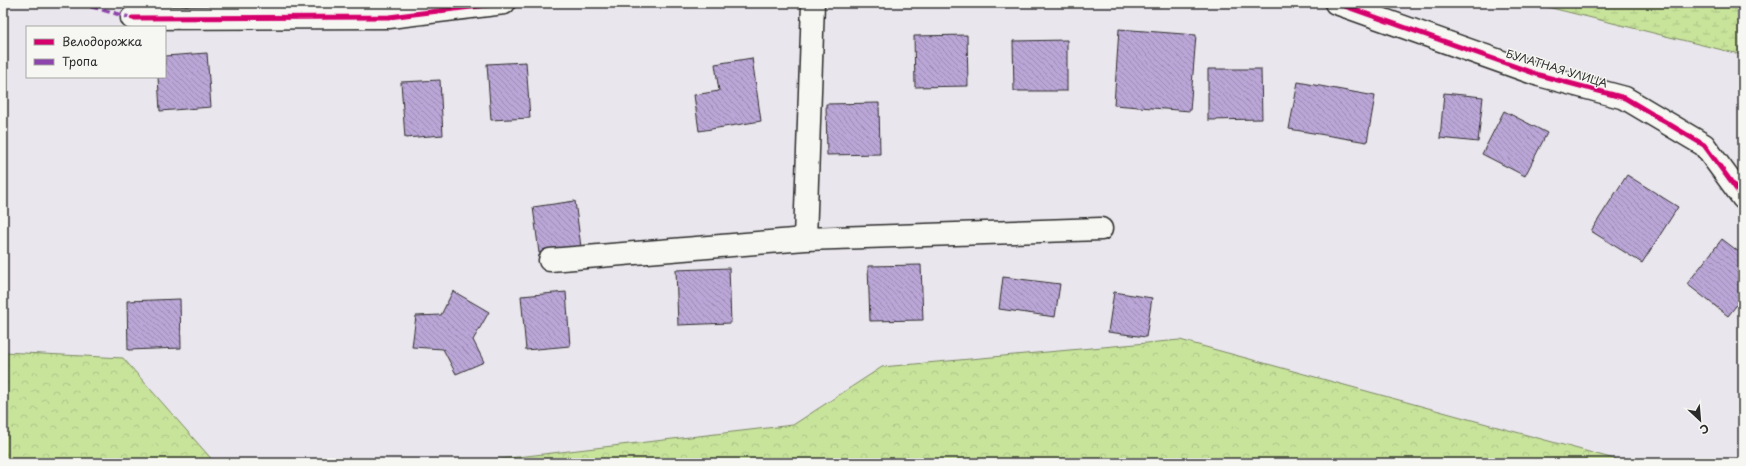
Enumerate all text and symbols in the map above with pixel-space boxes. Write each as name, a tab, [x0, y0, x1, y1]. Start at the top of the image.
legend	[26, 26, 166, 78]
text: Велодорожка	[62, 32, 142, 50]
street label: БУЛАТНАЯ УЛИЦА	[1504, 44, 1610, 92]
text: Тропа	[62, 52, 98, 70]
north arrow	[1680, 400, 1720, 440]
text: С	[1697, 420, 1712, 439]

